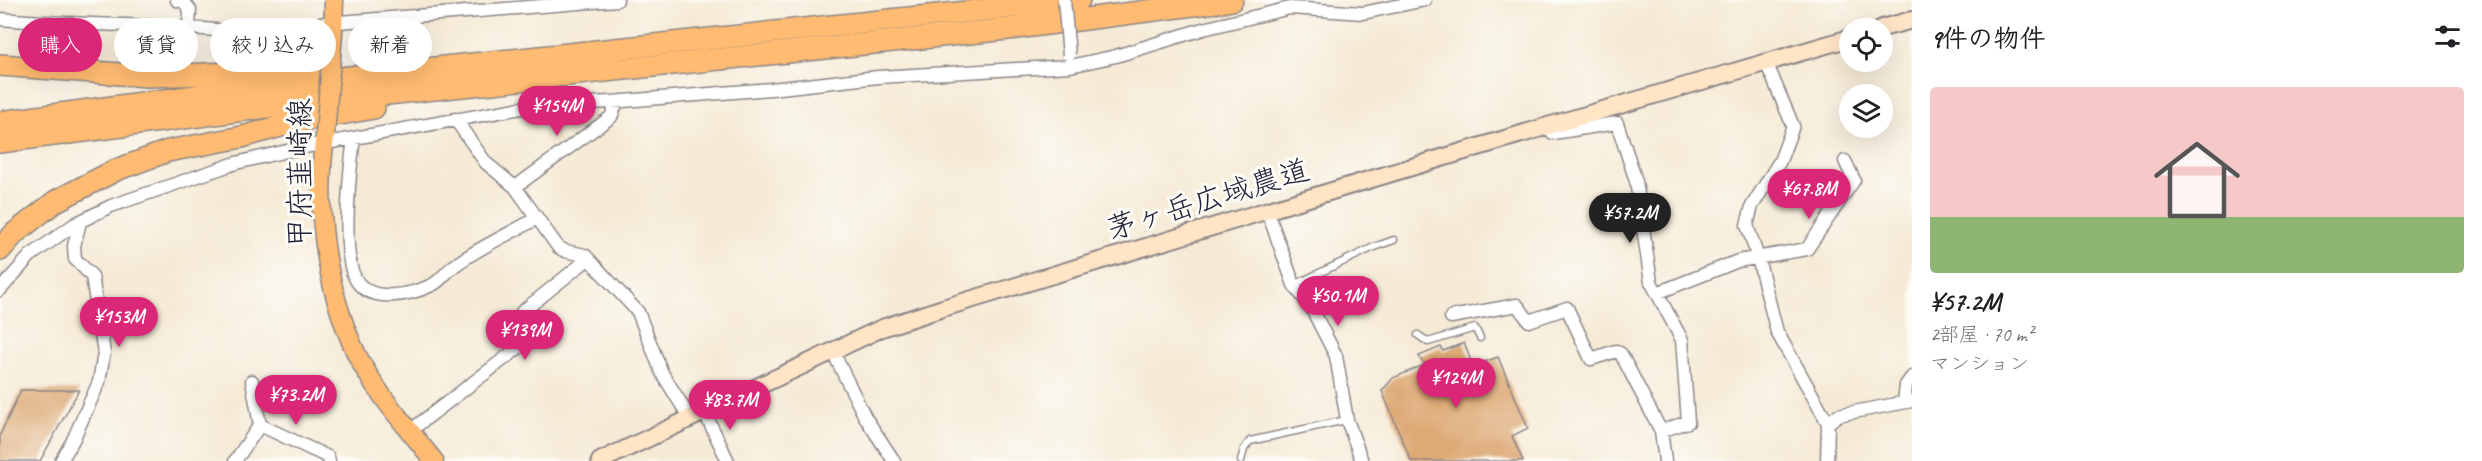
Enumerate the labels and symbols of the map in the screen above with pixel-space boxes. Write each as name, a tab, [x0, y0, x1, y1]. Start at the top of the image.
pin: ¥154M	[515, 86, 599, 137]
street label: 甲府韮崎線	[281, 98, 319, 248]
street label: 茅ヶ岳広域農道	[1102, 150, 1314, 248]
pin: ¥67.8M	[1760, 169, 1858, 220]
pin: ¥57.2M	[1581, 193, 1679, 244]
pin: ¥50.1M	[1289, 276, 1387, 327]
pin: ¥153M	[77, 297, 161, 348]
pin: ¥139M	[483, 310, 567, 361]
pin: ¥124M	[1414, 358, 1498, 409]
pin: ¥73.2M	[247, 375, 345, 426]
pin: ¥83.7M	[681, 380, 779, 431]

